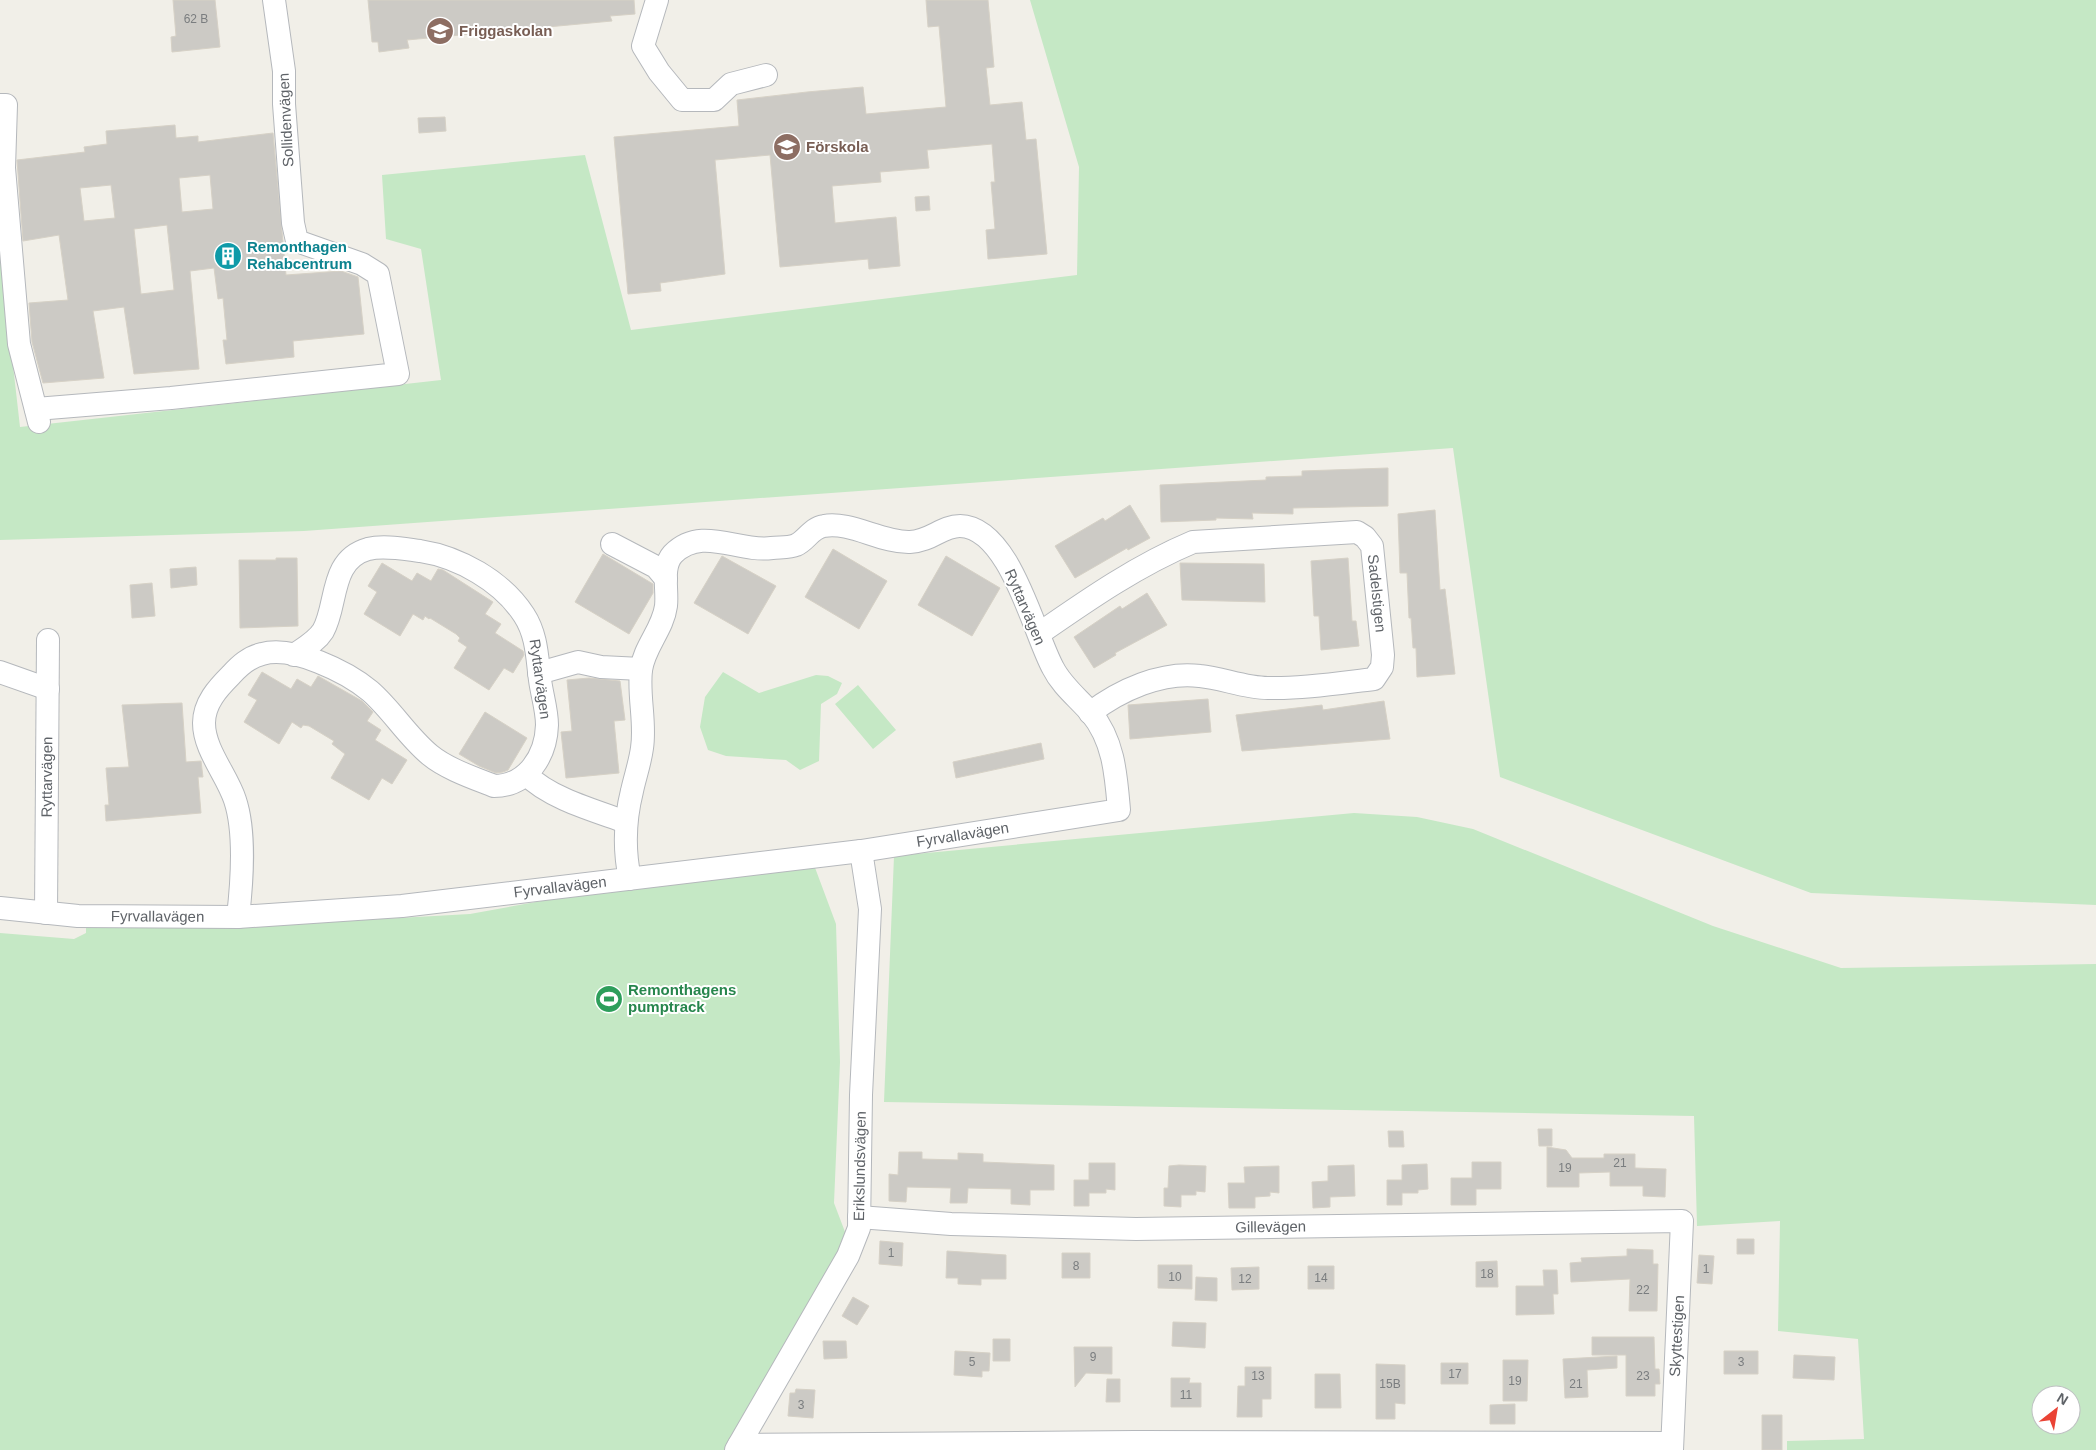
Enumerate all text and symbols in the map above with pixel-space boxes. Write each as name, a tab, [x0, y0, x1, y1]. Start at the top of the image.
house number: 62 B	[184, 12, 208, 26]
school or university icon: Friggaskolan	[425, 16, 455, 46]
place label: Friggaskolan	[459, 22, 552, 39]
street label: Sollidenvägen	[275, 73, 296, 168]
school or university icon: Förskola	[772, 132, 802, 162]
place label: Förskola	[806, 138, 869, 155]
place label: Remonthagen Rehabcentrum	[247, 238, 352, 272]
building icon: Remonthagen Rehabcentrum	[213, 241, 243, 271]
street label: Sadelstigen	[1365, 553, 1390, 633]
street label: Ryttarvägen	[1002, 566, 1049, 647]
street label: Ryttarvägen	[526, 638, 555, 720]
street label: Ryttarvägen	[38, 736, 55, 818]
street label: Fyrvallavägen	[915, 819, 1010, 850]
street label: Fyrvallavägen	[513, 873, 607, 901]
street label: Fyrvallavägen	[111, 907, 204, 925]
place label: Remonthagens pumptrack	[628, 981, 736, 1015]
sports icon: Remonthagens pumptrack	[594, 984, 624, 1014]
street label: Erikslundsvägen	[850, 1111, 869, 1221]
house number: 21	[1613, 1156, 1627, 1170]
house number: 19	[1558, 1161, 1572, 1175]
street label: Gillevägen	[1235, 1218, 1306, 1236]
house number: 1	[888, 1246, 895, 1260]
house number: 8	[1073, 1259, 1080, 1273]
house number: 1	[1703, 1262, 1710, 1276]
house number: 18	[1480, 1267, 1494, 1281]
house number: 10	[1168, 1270, 1182, 1284]
house number: 14	[1314, 1271, 1328, 1285]
house number: 12	[1238, 1272, 1252, 1286]
house number: 22	[1636, 1283, 1650, 1297]
street label: Skyttestigen	[1666, 1295, 1687, 1377]
house number: 9	[1090, 1350, 1097, 1364]
house number: 5	[969, 1355, 976, 1369]
house number: 3	[1738, 1355, 1745, 1369]
house number: 17	[1448, 1367, 1462, 1381]
house number: 13	[1251, 1369, 1265, 1383]
house number: 23	[1636, 1369, 1650, 1383]
house number: 19	[1508, 1374, 1522, 1388]
house number: 15B	[1379, 1377, 1401, 1391]
house number: 21	[1569, 1377, 1583, 1391]
north arrow	[2031, 1385, 2081, 1435]
house number: 11	[1180, 1388, 1193, 1402]
text: N	[2054, 1389, 2071, 1408]
house number: 3	[798, 1398, 805, 1412]

